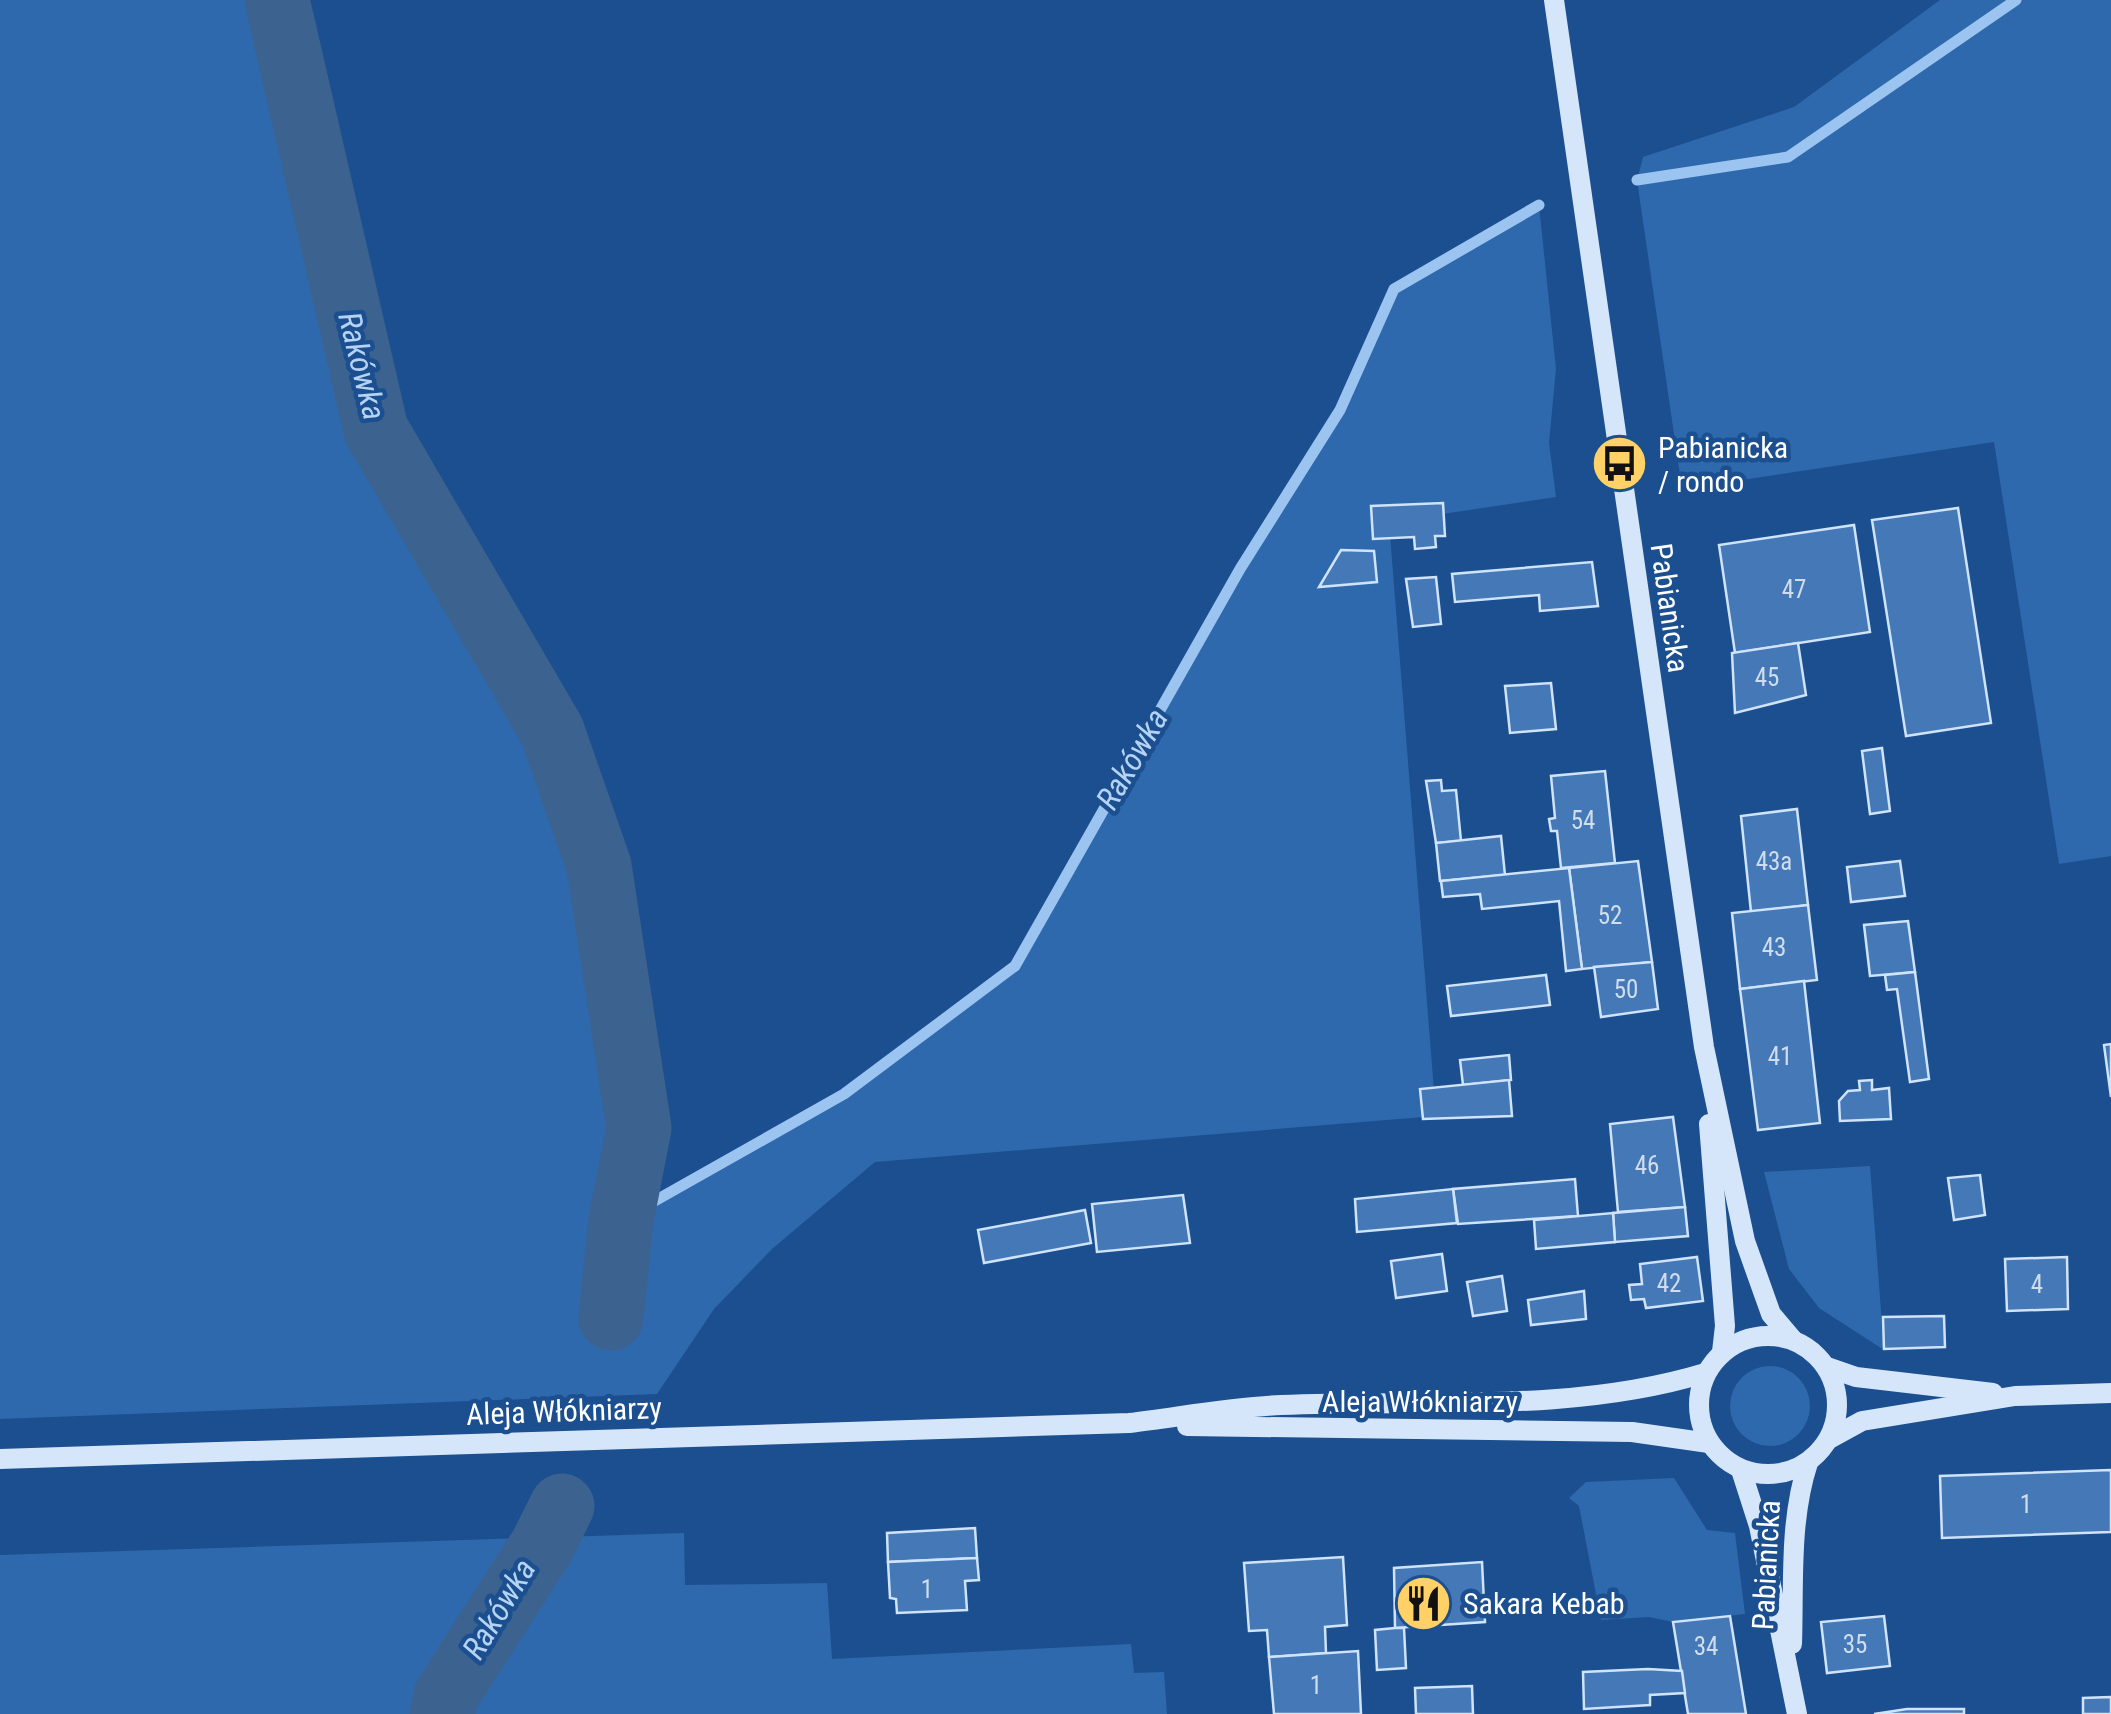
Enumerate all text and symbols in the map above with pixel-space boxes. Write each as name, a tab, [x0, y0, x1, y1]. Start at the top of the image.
water label: Rakówka	[330, 308, 394, 424]
place label: Pabianicka / rondo	[1658, 430, 1788, 499]
bus stop icon: Pabianicka / rondo	[1589, 434, 1649, 494]
street label: Pabianicka	[1644, 541, 1696, 675]
house number: 47	[1782, 575, 1806, 604]
house number: 45	[1755, 663, 1779, 692]
water label: Rakówka	[1088, 702, 1176, 816]
house number: 54	[1571, 806, 1595, 835]
house number: 43a	[1756, 847, 1792, 876]
house number: 52	[1598, 901, 1622, 930]
house number: 43	[1762, 933, 1786, 962]
house number: 50	[1614, 975, 1638, 1004]
house number: 41	[1768, 1042, 1792, 1071]
house number: 46	[1635, 1151, 1659, 1180]
house number: 42	[1657, 1269, 1681, 1298]
house number: 4	[2031, 1270, 2043, 1299]
street label: Aleja Włókniarzy	[1322, 1384, 1518, 1419]
street label: Aleja Włókniarzy	[466, 1390, 662, 1432]
house number: 1	[2020, 1490, 2032, 1519]
street label: Pabianicka	[1745, 1499, 1787, 1631]
water label: Rakówka	[454, 1552, 544, 1666]
restaurant icon: Sakara Kebab	[1394, 1573, 1454, 1633]
house number: 1	[921, 1575, 933, 1604]
place label: Sakara Kebab	[1463, 1586, 1625, 1621]
house number: 35	[1843, 1630, 1867, 1659]
house number: 34	[1694, 1632, 1718, 1661]
house number: 1	[1310, 1671, 1322, 1700]

